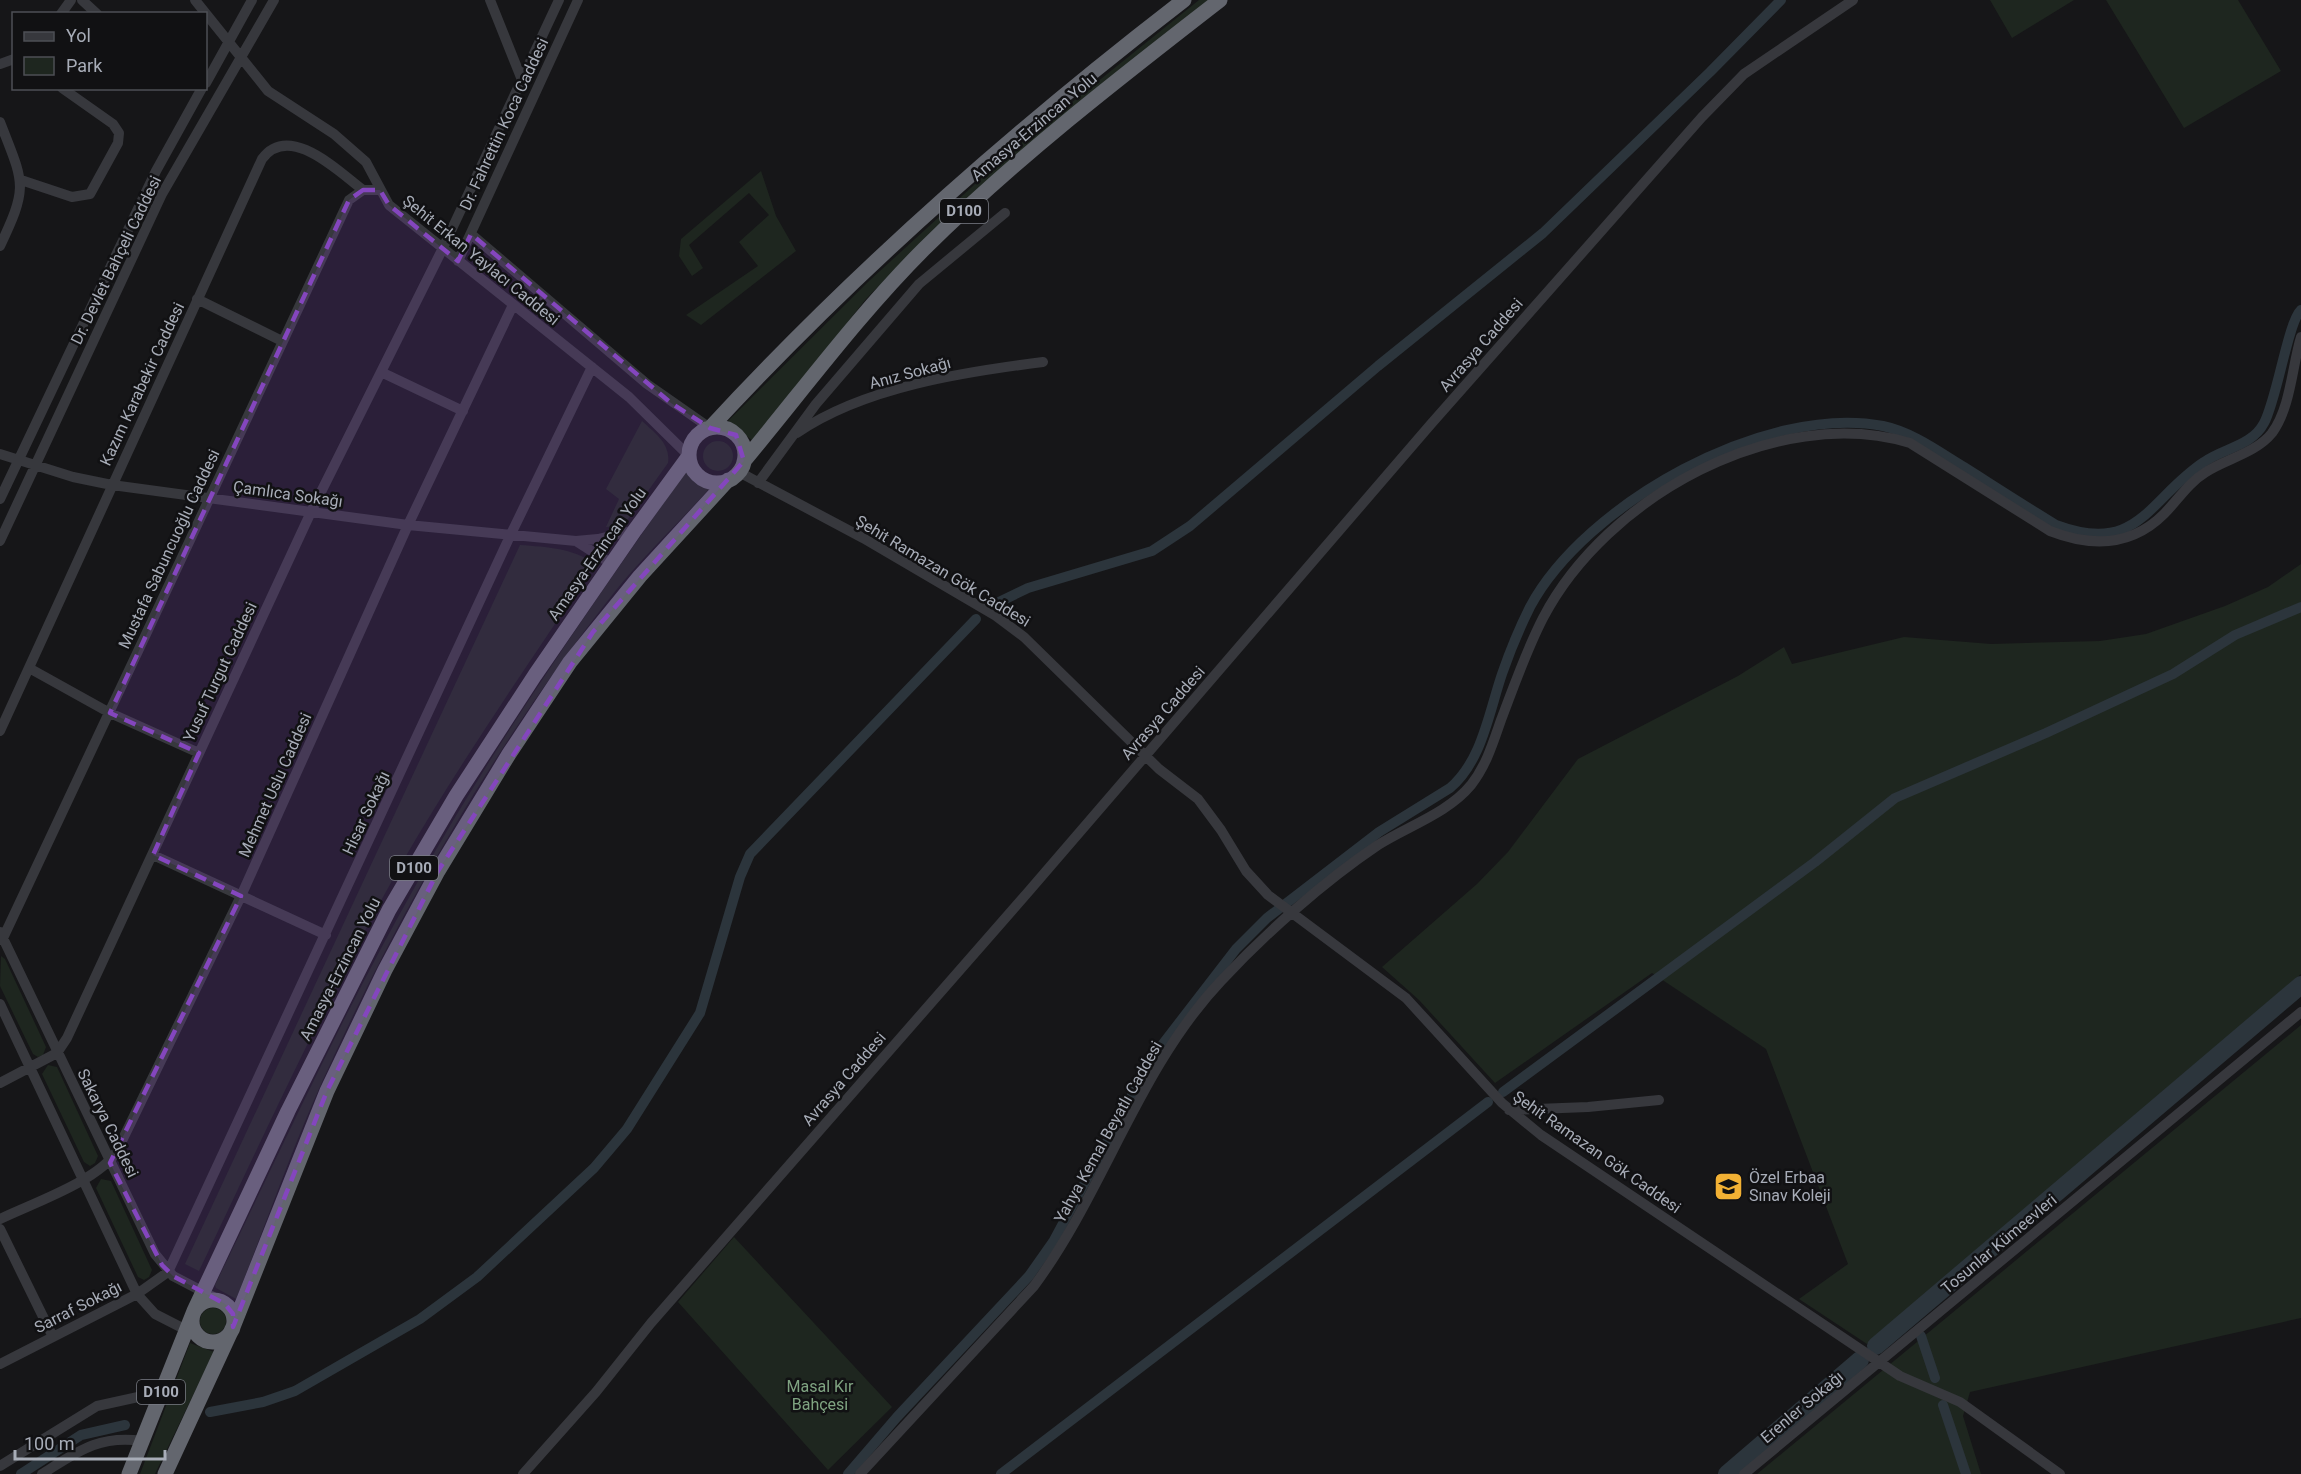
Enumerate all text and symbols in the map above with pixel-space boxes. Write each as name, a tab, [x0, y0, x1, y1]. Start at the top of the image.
legend	[12, 12, 207, 90]
text: Yol	[66, 25, 91, 46]
street label: Dr. Fahrettin Koca Caddesi	[456, 35, 552, 213]
text: Park	[66, 55, 103, 76]
street label: Amasya-Erzincan Yolu	[967, 69, 1101, 185]
street label: Dr. Devlet Bahçeli Caddesi	[67, 173, 165, 347]
street label: Şehit Erkan Yaylacı Caddesi	[399, 191, 563, 329]
road number: D100	[940, 199, 988, 223]
street label: Avrasya Caddesi	[1435, 294, 1527, 396]
street label: Kazım Karabekir Caddesi	[96, 299, 188, 469]
street label: Anız Sokağı	[867, 353, 953, 393]
street label: Mustafa Sabuncuoğlu Caddesi	[114, 446, 224, 652]
street label: Çamlıca Sokağı	[232, 477, 344, 511]
street label: Amasya-Erzincan Yolu	[544, 484, 650, 624]
street label: Şehit Ramazan Gök Caddesi	[852, 511, 1034, 631]
street label: Yusuf Turgut Caddesi	[179, 599, 261, 745]
street label: Avrasya Caddesi	[1117, 662, 1209, 764]
street label: Mehmet Uslu Caddesi	[235, 710, 315, 860]
street label: Hisar Sokağı	[338, 768, 394, 858]
road number: D100	[390, 856, 438, 880]
street label: Amasya-Erzincan Yolu	[296, 894, 384, 1044]
street label: Avrasya Caddesi	[798, 1028, 890, 1130]
street label: Yahya Kemal Beyatlı Caddesi	[1050, 1038, 1166, 1226]
street label: Sakarya Caddesi	[73, 1066, 143, 1180]
street label: Şehit Ramazan Gök Caddesi	[1509, 1087, 1685, 1217]
place label: Özel Erbaa Sınav Koleji	[1749, 1168, 1831, 1205]
school or university icon: Özel Erbaa Sınav Koleji	[1712, 1170, 1744, 1202]
street label: Tosunlar Kümeevleri	[1937, 1190, 2061, 1298]
street label: Sarraf Sokağı	[31, 1277, 125, 1337]
street label: Erenler Sokağı	[1757, 1367, 1847, 1447]
park label: Masal Kır Bahçesi	[787, 1377, 854, 1414]
road number: D100	[137, 1380, 185, 1404]
scale bar	[15, 1423, 165, 1461]
text: 100 m	[24, 1433, 75, 1454]

